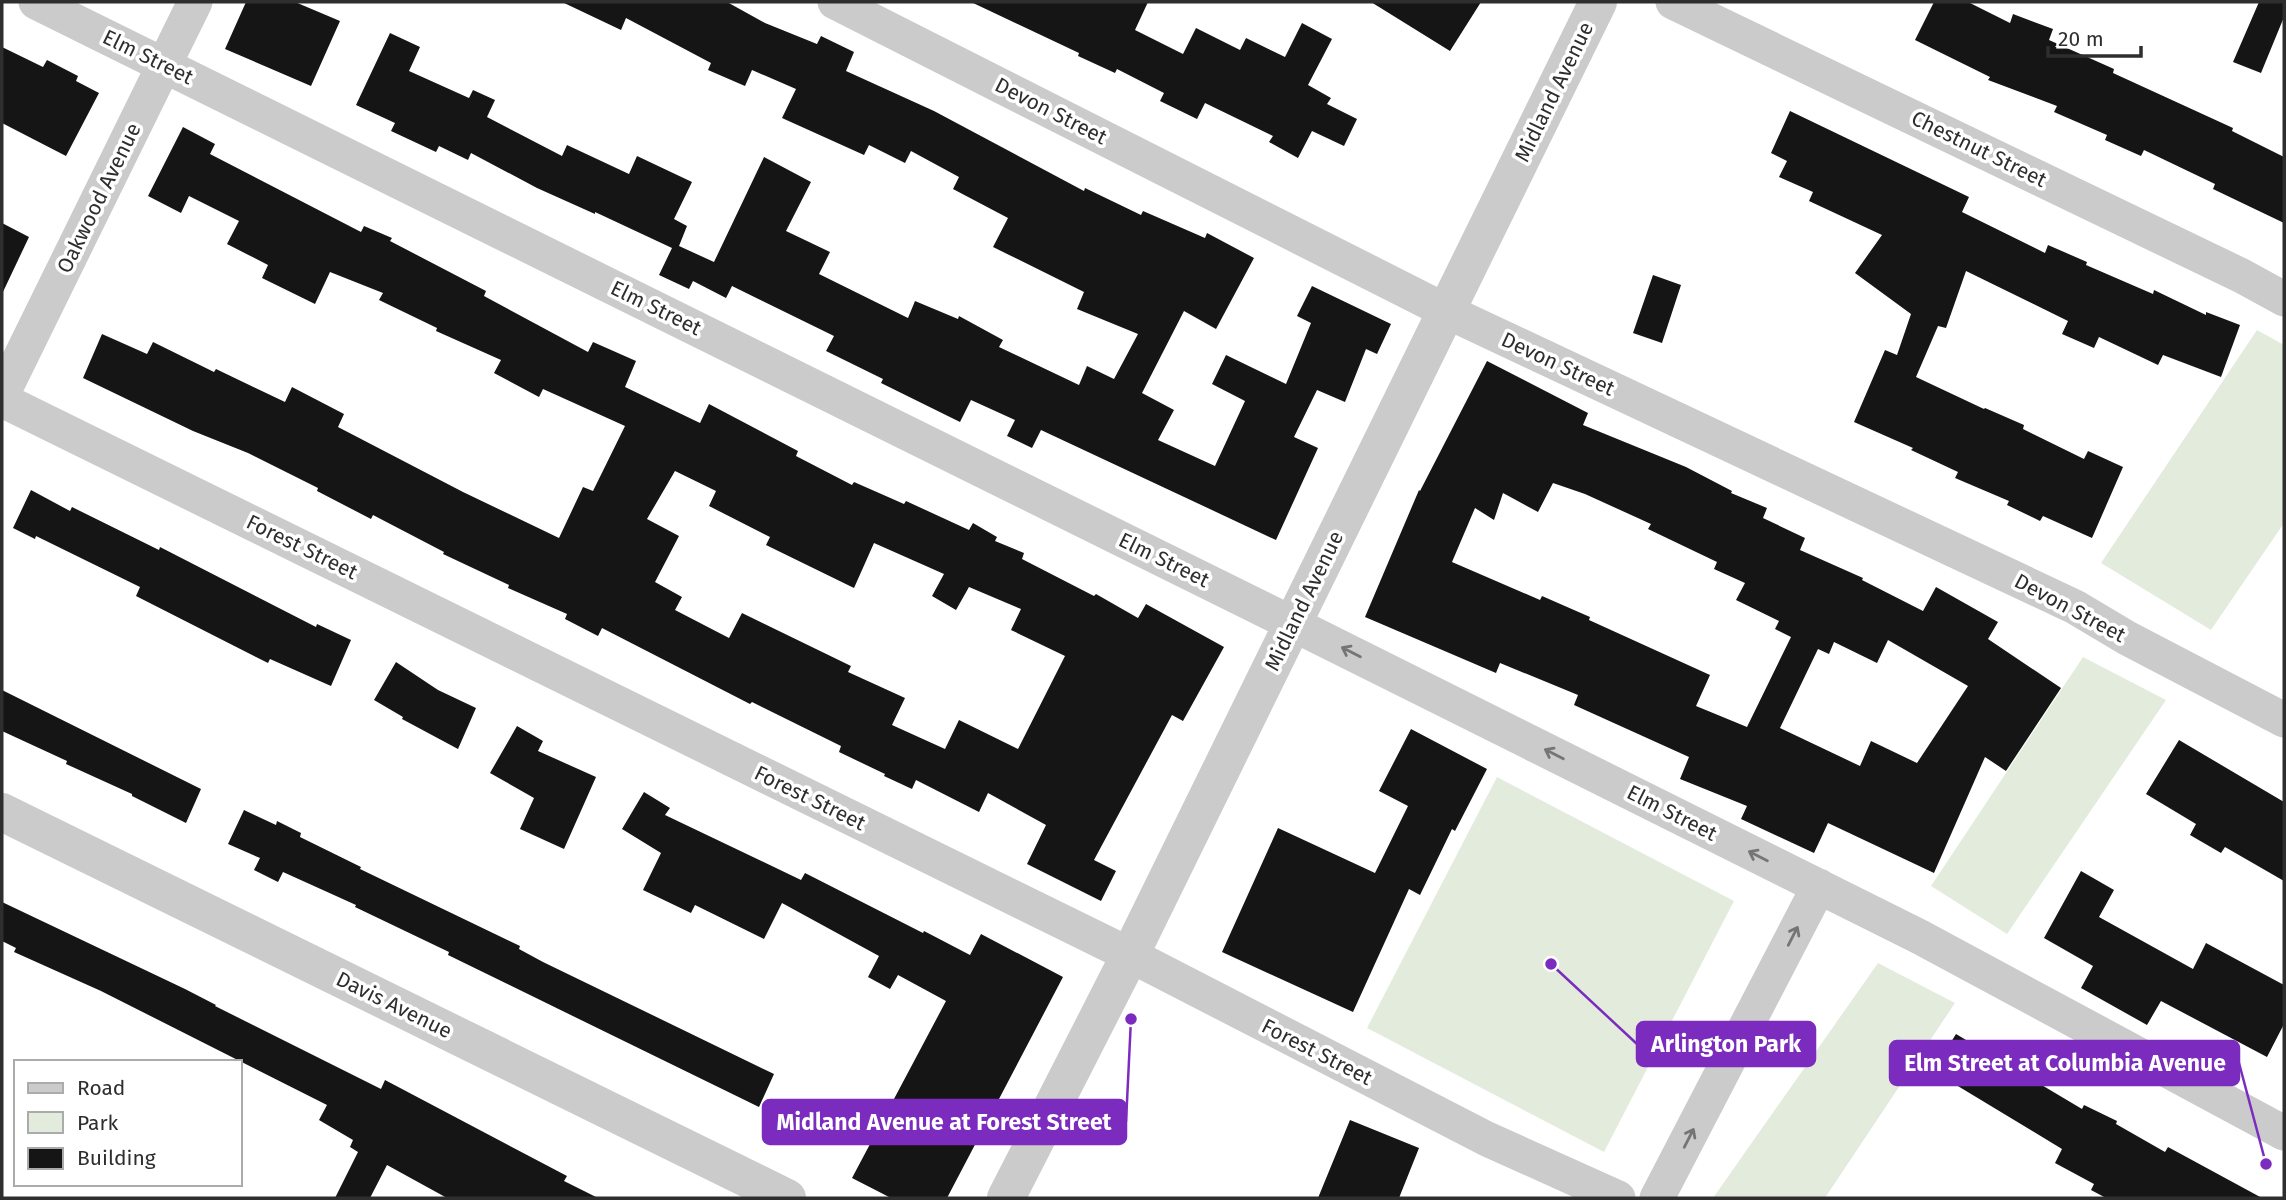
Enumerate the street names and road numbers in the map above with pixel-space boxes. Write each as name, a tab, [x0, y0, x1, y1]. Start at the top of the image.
street label: Midland Avenue	[1509, 18, 1599, 166]
street label: Elm Street	[98, 24, 198, 90]
street label: Devon Street	[991, 72, 1112, 151]
street label: Chestnut Street	[1907, 105, 2051, 193]
street label: Oakwood Avenue	[51, 119, 147, 277]
street label: Elm Street	[606, 275, 706, 341]
street label: Devon Street	[1497, 326, 1619, 402]
street label: Forest Street	[242, 509, 362, 585]
street label: Elm Street	[1114, 527, 1214, 593]
street label: Midland Avenue	[1259, 527, 1349, 675]
street label: Devon Street	[2010, 568, 2130, 648]
street label: Forest Street	[750, 760, 870, 836]
street label: Elm Street	[1623, 779, 1722, 847]
street label: Davis Avenue	[332, 966, 456, 1044]
street label: Forest Street	[1257, 1013, 1377, 1091]

